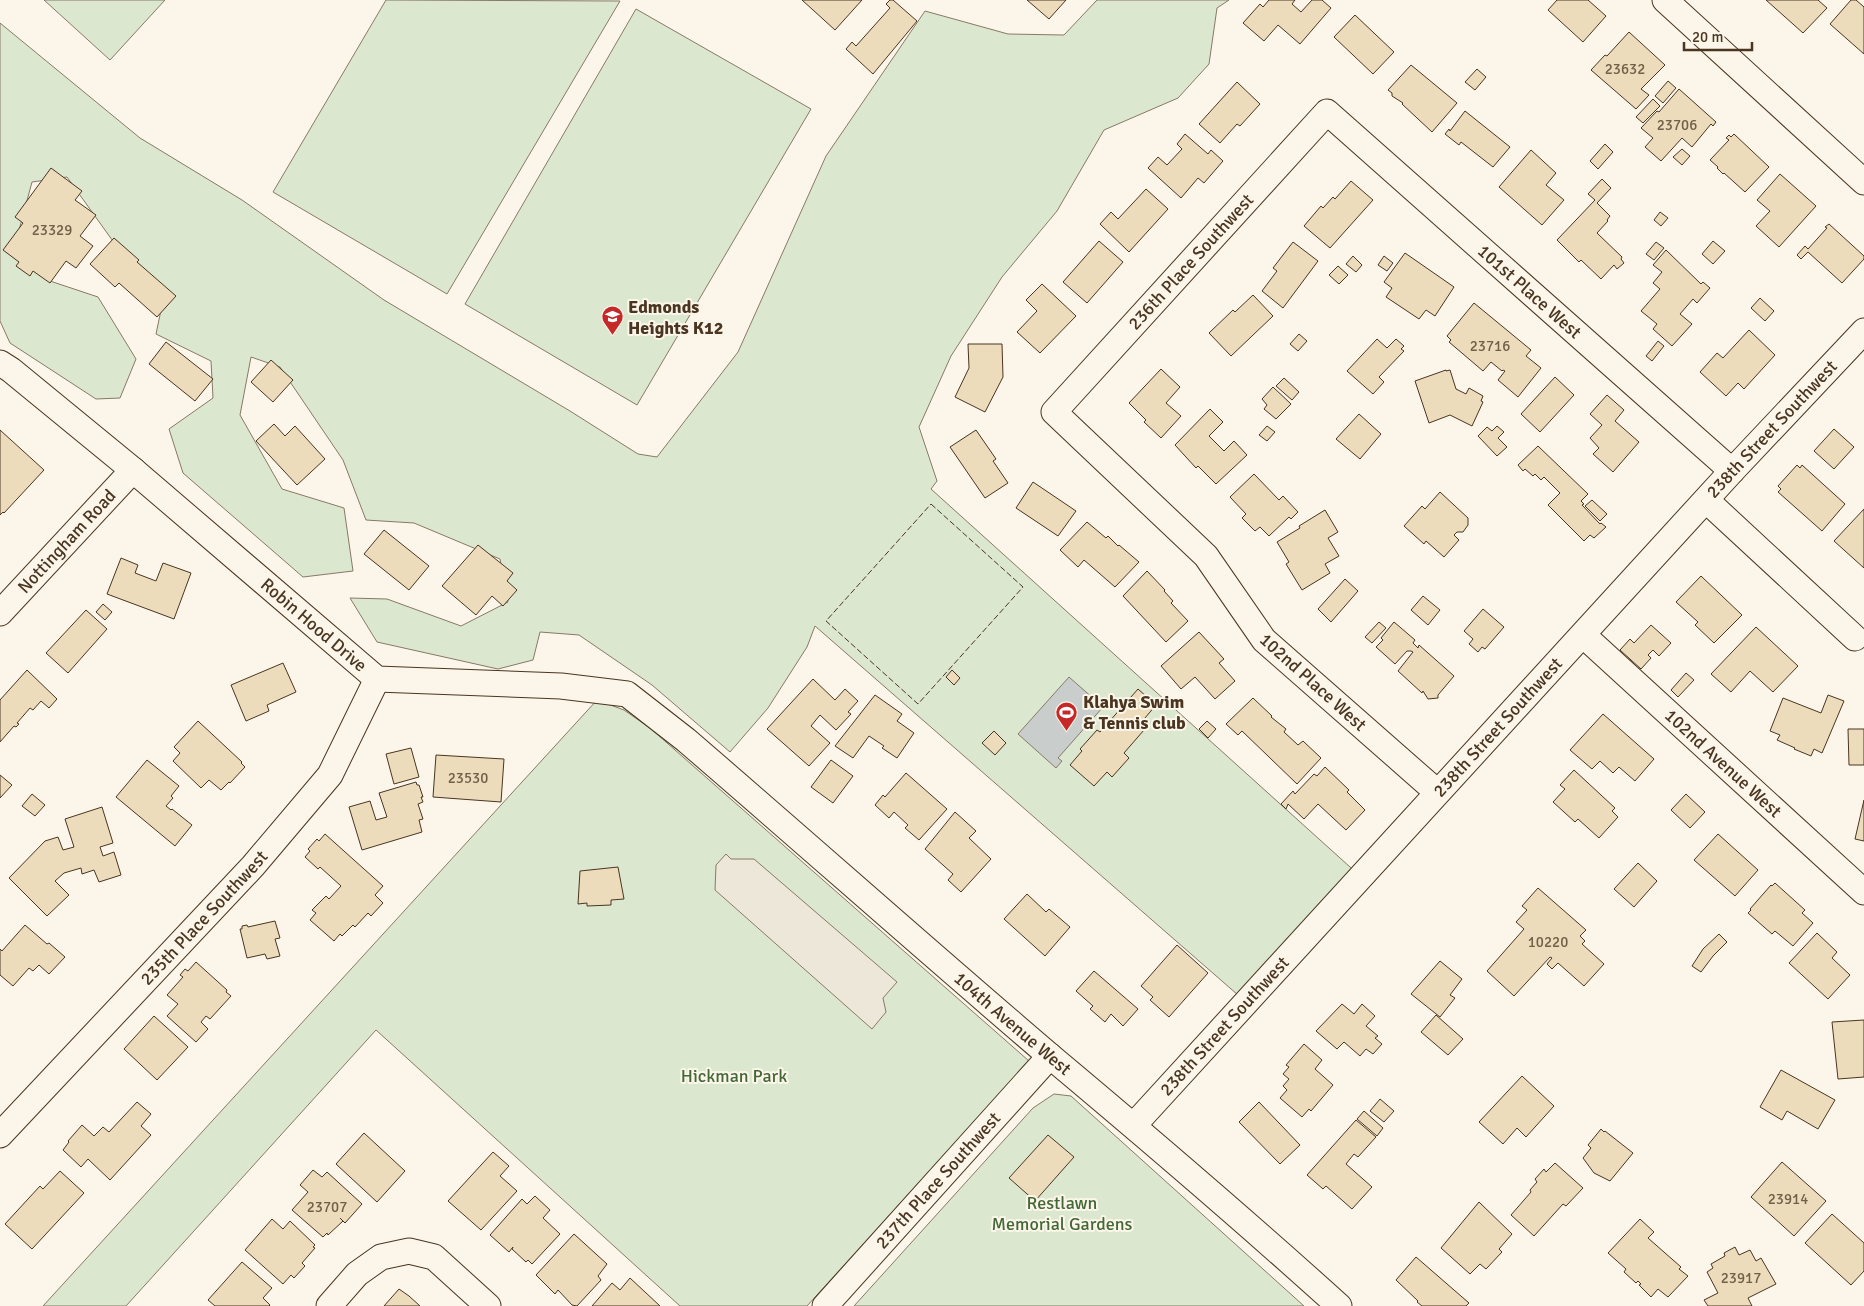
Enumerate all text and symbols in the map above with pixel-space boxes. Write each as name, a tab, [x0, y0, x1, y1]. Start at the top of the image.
scale bar	[1684, 20, 1752, 52]
text: 20 m	[1692, 28, 1723, 46]
house number: 23632	[1605, 60, 1645, 78]
house number: 23706	[1657, 116, 1697, 134]
street label: 236th Place Southwest	[1123, 189, 1258, 334]
house number: 23329	[32, 221, 72, 239]
street label: 101st Place West	[1473, 240, 1586, 343]
place label: Edmonds Heights K12	[628, 296, 723, 339]
school or university icon: Edmonds Heights K12	[600, 305, 624, 336]
house number: 23716	[1470, 337, 1510, 355]
street label: 238th Street Southwest	[1702, 355, 1842, 503]
street label: Nottingham Road	[13, 485, 121, 598]
street label: Robin Hood Drive	[256, 573, 372, 677]
street label: 102nd Place West	[1255, 628, 1371, 736]
street label: 238th Street Southwest	[1428, 653, 1567, 802]
place label: Klahya Swim & Tennis club	[1083, 691, 1186, 734]
sports icon: Klahya Swim & Tennis club	[1055, 700, 1079, 731]
street label: 102nd Avenue West	[1660, 704, 1786, 822]
house number: 23530	[448, 769, 488, 787]
street label: 235th Place Southwest	[136, 846, 272, 990]
house number: 10220	[1528, 933, 1568, 951]
street label: 238th Street Southwest	[1155, 952, 1294, 1100]
street label: 104th Avenue West	[949, 967, 1076, 1080]
park label: Hickman Park	[681, 1065, 787, 1087]
street label: 237th Place Southwest	[871, 1107, 1005, 1253]
house number: 23914	[1768, 1190, 1808, 1208]
park label: Restlawn Memorial Gardens	[992, 1192, 1133, 1235]
house number: 23707	[307, 1198, 347, 1216]
house number: 23917	[1721, 1269, 1761, 1287]

